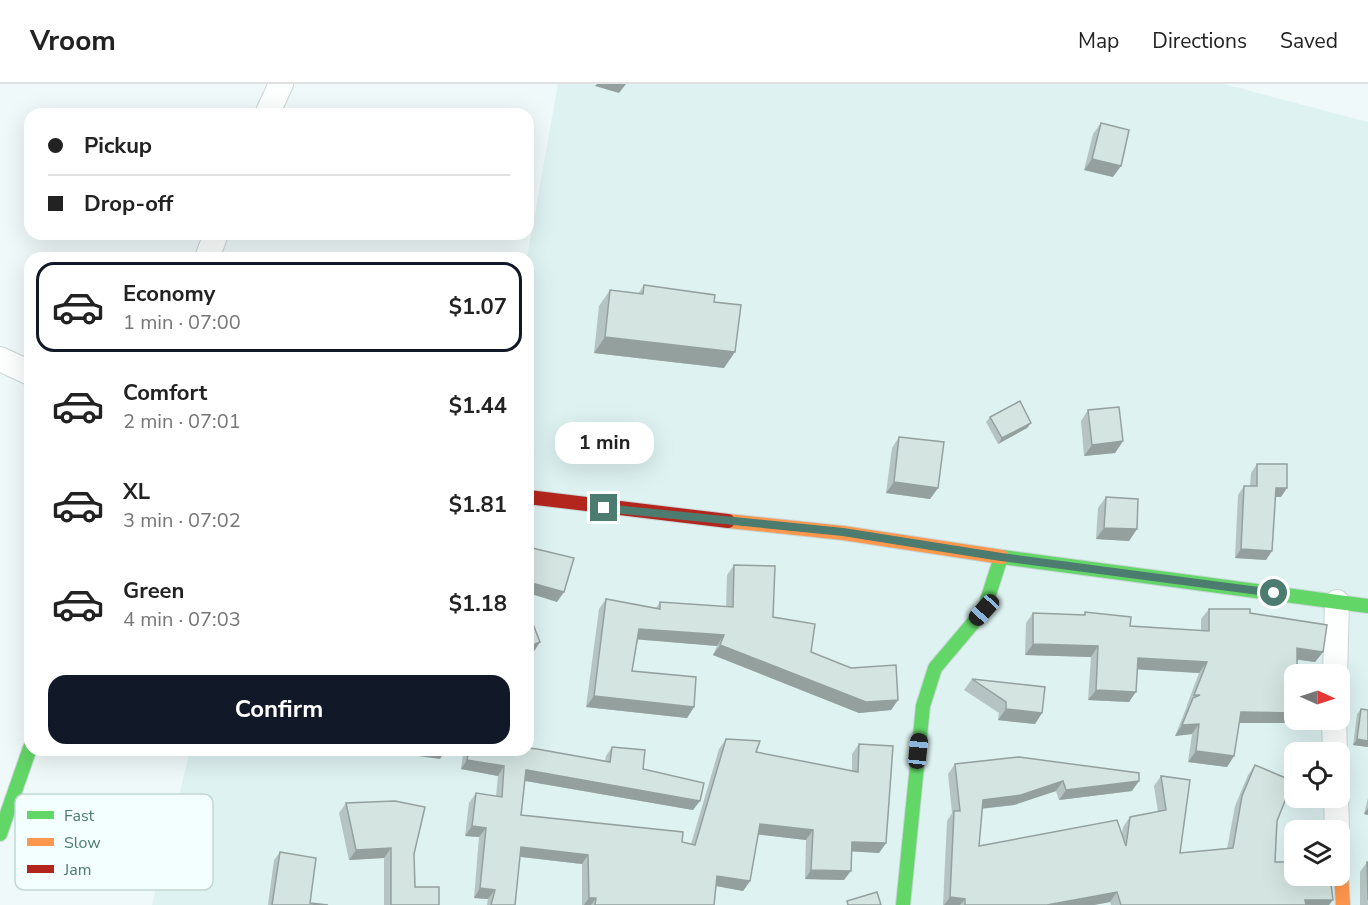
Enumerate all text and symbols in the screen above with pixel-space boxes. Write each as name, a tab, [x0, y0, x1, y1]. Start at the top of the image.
text: Vroom	[30, 22, 116, 60]
text: Map	[1078, 27, 1119, 55]
text: Directions	[1152, 27, 1247, 55]
text: Saved	[1280, 27, 1338, 55]
text: Pickup	[84, 131, 152, 161]
text: Drop-off	[84, 189, 173, 219]
text: Economy	[123, 279, 215, 309]
icon: car	[51, 280, 105, 334]
text: $1.07	[449, 292, 507, 322]
text: 1 min · 07:00	[123, 309, 241, 336]
text: Comfort	[123, 378, 207, 408]
icon: car	[51, 379, 105, 433]
text: $1.44	[449, 391, 507, 421]
text: 2 min · 07:01	[123, 408, 241, 435]
callout: 1 min	[554, 421, 654, 463]
text: 1 min	[579, 429, 630, 456]
text: XL	[123, 477, 150, 507]
icon: car	[51, 478, 105, 532]
text: $1.81	[449, 490, 507, 520]
route end	[590, 494, 617, 521]
text: 3 min · 07:02	[123, 507, 241, 534]
text: Green	[123, 576, 184, 606]
icon: car	[51, 577, 105, 631]
route start	[1260, 579, 1287, 606]
text: $1.18	[449, 589, 507, 619]
car	[965, 591, 1003, 629]
text: 4 min · 07:03	[123, 606, 241, 633]
north arrow	[1284, 664, 1350, 730]
map controls	[1284, 664, 1350, 886]
button: Confirm	[48, 675, 510, 744]
car	[907, 732, 929, 770]
button: locate	[1284, 742, 1350, 808]
legend	[15, 794, 213, 890]
text: Fast	[64, 805, 95, 827]
button: layers	[1284, 820, 1350, 886]
text: Slow	[64, 832, 101, 854]
text: Jam	[63, 859, 91, 881]

